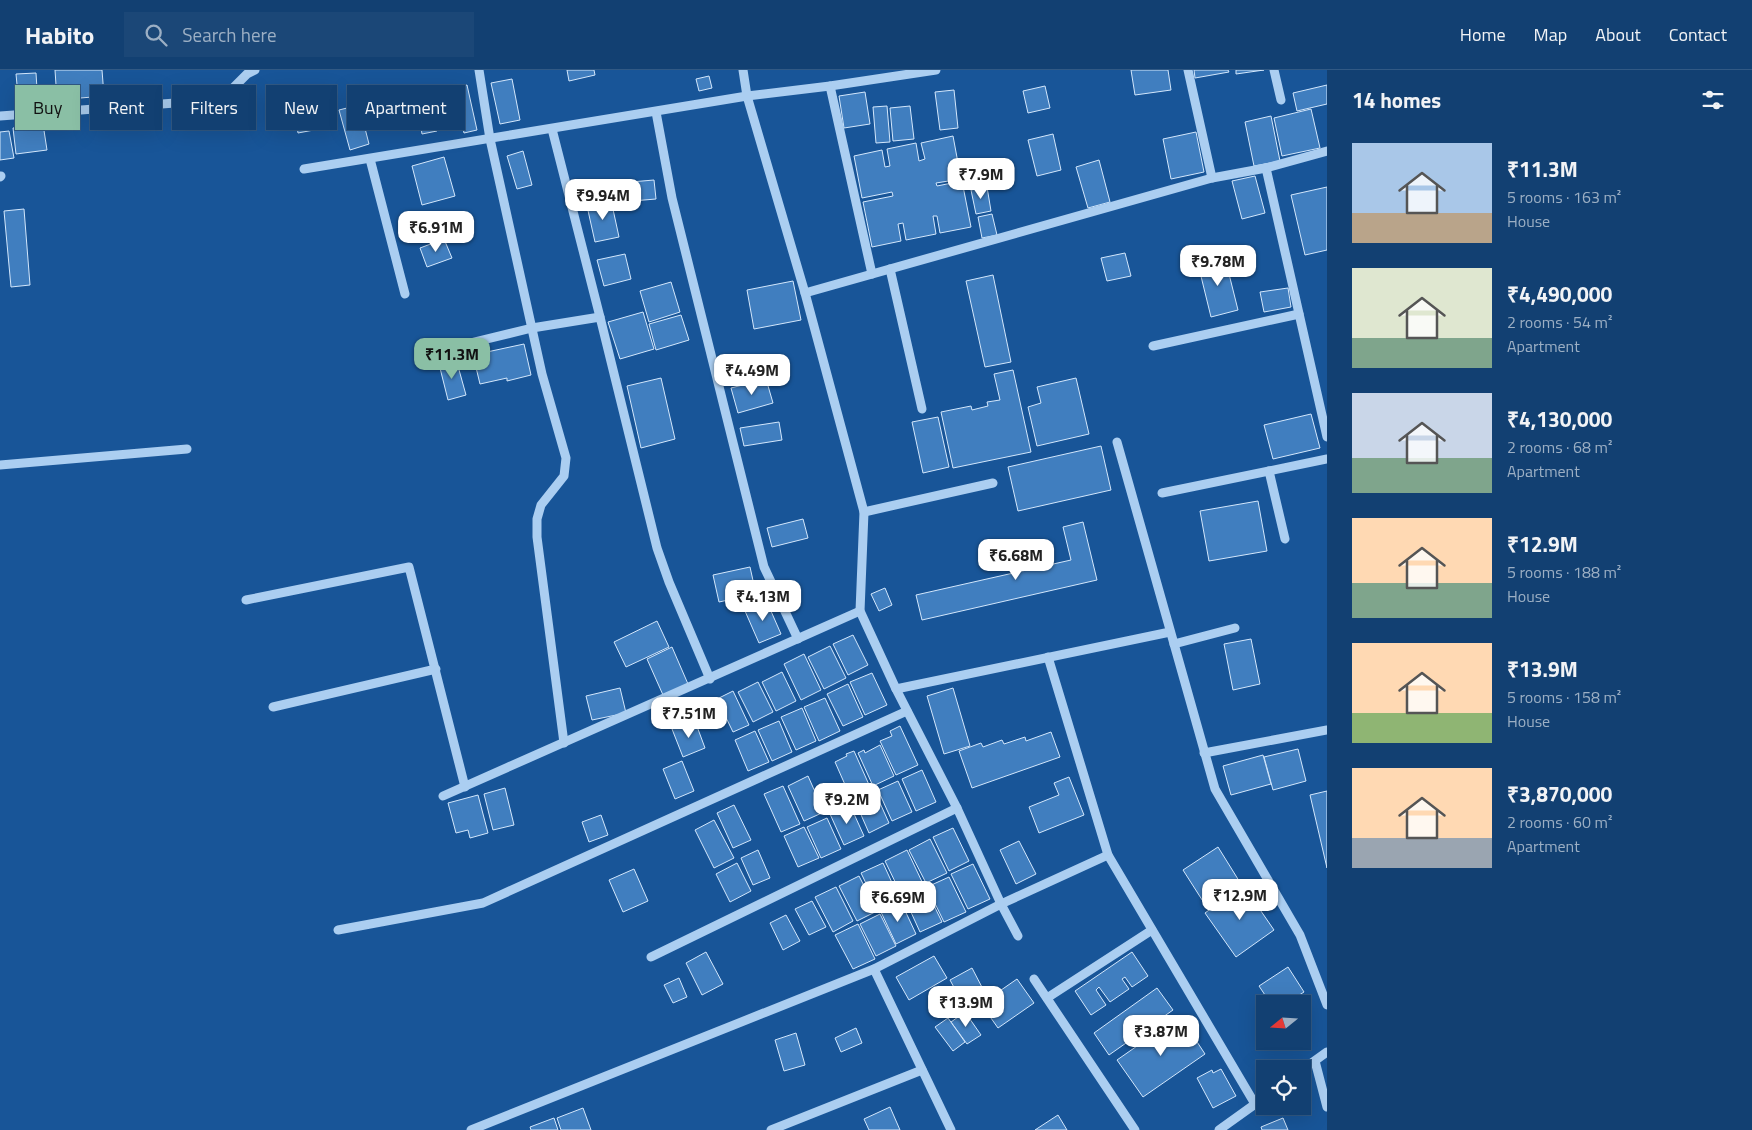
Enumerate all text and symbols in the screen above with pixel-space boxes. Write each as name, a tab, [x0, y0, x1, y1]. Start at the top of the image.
search box	[124, 12, 474, 57]
text: Habito	[25, 17, 94, 53]
text: Search here	[182, 20, 277, 49]
icon: search	[142, 21, 170, 49]
text: Home	[1460, 21, 1506, 48]
text: Map	[1534, 21, 1567, 48]
text: About	[1595, 21, 1641, 48]
text: Contact	[1669, 21, 1727, 48]
text: 14 homes	[1352, 84, 1441, 116]
chip: Buy	[15, 85, 80, 130]
chip: Rent	[90, 85, 162, 130]
chip: Filters	[172, 85, 256, 130]
chip: New	[266, 85, 337, 130]
chip: Apartment	[347, 85, 465, 130]
icon: filters	[1699, 86, 1727, 114]
text: ₹11.3M	[1507, 153, 1578, 185]
pin: ₹7.9M	[946, 158, 1016, 200]
text: ₹7.9M	[959, 162, 1003, 186]
icon: home	[1392, 163, 1452, 223]
pin: ₹9.94M	[562, 178, 644, 221]
text: ₹9.94M	[576, 183, 630, 207]
text: 5 rooms · 163 m²	[1507, 185, 1621, 209]
text: House	[1507, 209, 1550, 233]
pin: ₹6.91M	[395, 210, 477, 253]
text: ₹6.91M	[409, 215, 463, 239]
pin: ₹9.78M	[1177, 244, 1259, 287]
text: ₹9.78M	[1191, 249, 1245, 273]
text: ₹4,490,000	[1507, 278, 1612, 310]
icon: home	[1392, 288, 1452, 348]
text: 2 rooms · 54 m²	[1507, 310, 1612, 334]
text: Apartment	[1507, 334, 1580, 358]
pin: ₹11.3M	[411, 338, 493, 380]
text: ₹11.3M	[425, 342, 479, 366]
pin: ₹4.49M	[711, 354, 793, 396]
text: ₹4.49M	[725, 358, 779, 382]
text: ₹4,130,000	[1507, 403, 1612, 435]
icon: home	[1392, 413, 1452, 473]
text: 2 rooms · 68 m²	[1507, 435, 1612, 459]
text: Apartment	[1507, 459, 1580, 483]
text: ₹12.9M	[1507, 528, 1578, 560]
pin: ₹6.68M	[975, 538, 1057, 581]
icon: home	[1392, 538, 1452, 598]
text: ₹6.68M	[989, 543, 1043, 567]
text: 5 rooms · 188 m²	[1507, 560, 1621, 584]
pin: ₹4.13M	[722, 580, 804, 622]
text: ₹4.13M	[736, 584, 790, 608]
text: House	[1507, 584, 1550, 608]
text: ₹13.9M	[1507, 653, 1578, 685]
icon: home	[1392, 663, 1452, 723]
text: 5 rooms · 158 m²	[1507, 685, 1621, 709]
pin: ₹7.51M	[648, 696, 730, 739]
text: ₹7.51M	[662, 701, 716, 725]
text: House	[1507, 709, 1550, 733]
text: ₹3,870,000	[1507, 778, 1612, 810]
pin: ₹9.2M	[812, 782, 882, 825]
text: ₹9.2M	[825, 787, 869, 811]
icon: home	[1392, 788, 1452, 848]
text: 2 rooms · 60 m²	[1507, 810, 1612, 834]
text: Apartment	[1507, 834, 1580, 858]
pin: ₹12.9M	[1199, 878, 1281, 921]
pin: ₹6.69M	[857, 880, 939, 923]
text: ₹12.9M	[1213, 883, 1267, 907]
text: ₹6.69M	[871, 885, 925, 909]
pin: ₹13.9M	[925, 986, 1007, 1028]
text: ₹13.9M	[939, 990, 993, 1014]
north arrow	[1256, 995, 1311, 1050]
map controls	[1256, 995, 1311, 1115]
pin: ₹3.87M	[1120, 1014, 1202, 1057]
text: ₹3.87M	[1134, 1019, 1188, 1043]
button: locate	[1256, 1060, 1311, 1115]

